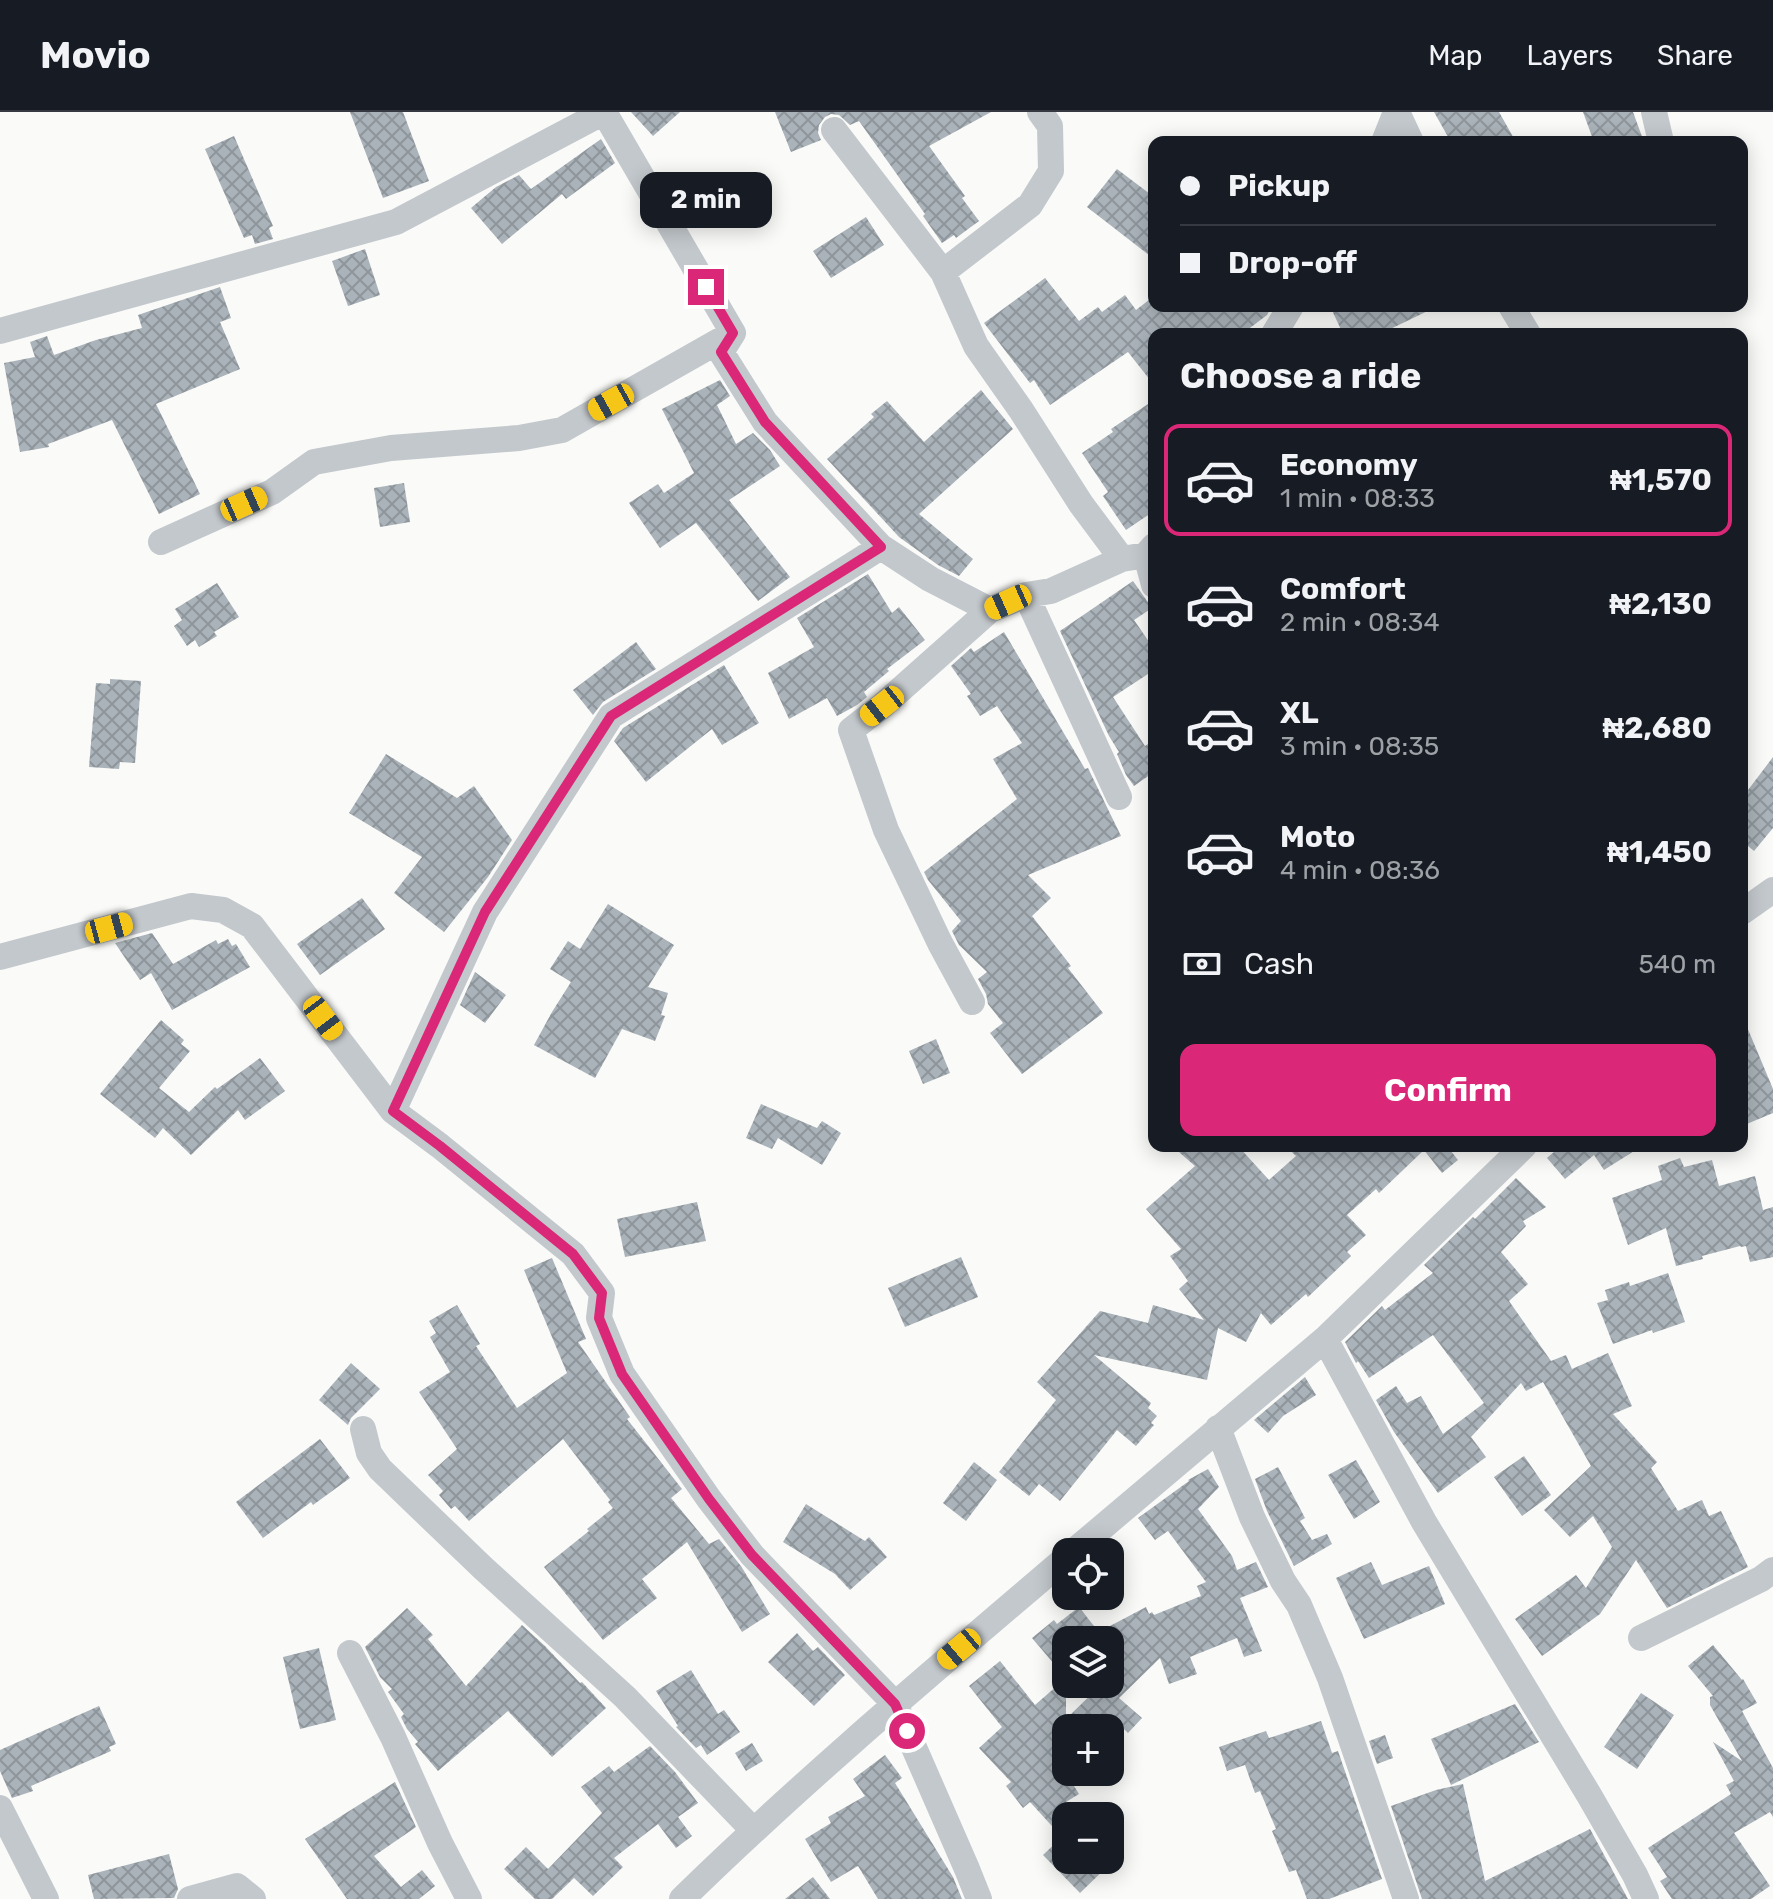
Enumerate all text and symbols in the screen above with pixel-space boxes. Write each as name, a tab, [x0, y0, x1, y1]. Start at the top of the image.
text: Movio	[40, 32, 151, 78]
text: Map	[1428, 39, 1483, 72]
text: Layers	[1527, 39, 1613, 72]
text: Share	[1657, 39, 1733, 72]
text: Pickup	[1228, 168, 1330, 204]
callout: 2 min	[640, 171, 772, 227]
text: 2 min	[671, 184, 741, 215]
text: Drop-off	[1228, 245, 1357, 281]
route end	[688, 269, 724, 305]
text: Choose a ride	[1180, 354, 1421, 397]
car	[584, 380, 638, 424]
icon: car	[1184, 444, 1256, 516]
text: Economy	[1280, 447, 1418, 483]
text: ₦1,570	[1610, 462, 1712, 498]
car	[217, 483, 271, 525]
text: 1 min · 08:33	[1280, 483, 1435, 514]
icon: car	[1184, 568, 1256, 640]
text: Comfort	[1280, 571, 1406, 607]
car	[981, 581, 1035, 623]
text: ₦2,130	[1609, 586, 1712, 622]
text: 2 min · 08:34	[1280, 607, 1440, 638]
car	[856, 682, 908, 730]
icon: car	[1184, 692, 1256, 764]
text: XL	[1280, 695, 1319, 731]
text: ₦2,680	[1602, 710, 1712, 746]
text: 3 min · 08:35	[1280, 731, 1439, 762]
icon: car	[1184, 816, 1256, 888]
text: Moto	[1280, 819, 1355, 855]
text: ₦1,450	[1607, 834, 1712, 870]
text: 4 min · 08:36	[1280, 855, 1440, 886]
car	[83, 910, 135, 946]
icon: cash	[1180, 942, 1224, 986]
text: Cash	[1244, 946, 1314, 982]
text: 540 m	[1638, 949, 1716, 980]
car	[299, 992, 347, 1044]
button: Confirm	[1180, 1044, 1716, 1136]
map controls	[1052, 1538, 1124, 1874]
button: locate	[1052, 1538, 1124, 1610]
car	[933, 1624, 985, 1674]
button: layers	[1052, 1626, 1124, 1698]
route start	[889, 1713, 925, 1749]
button: +	[1052, 1714, 1124, 1786]
button: −	[1052, 1802, 1124, 1874]

